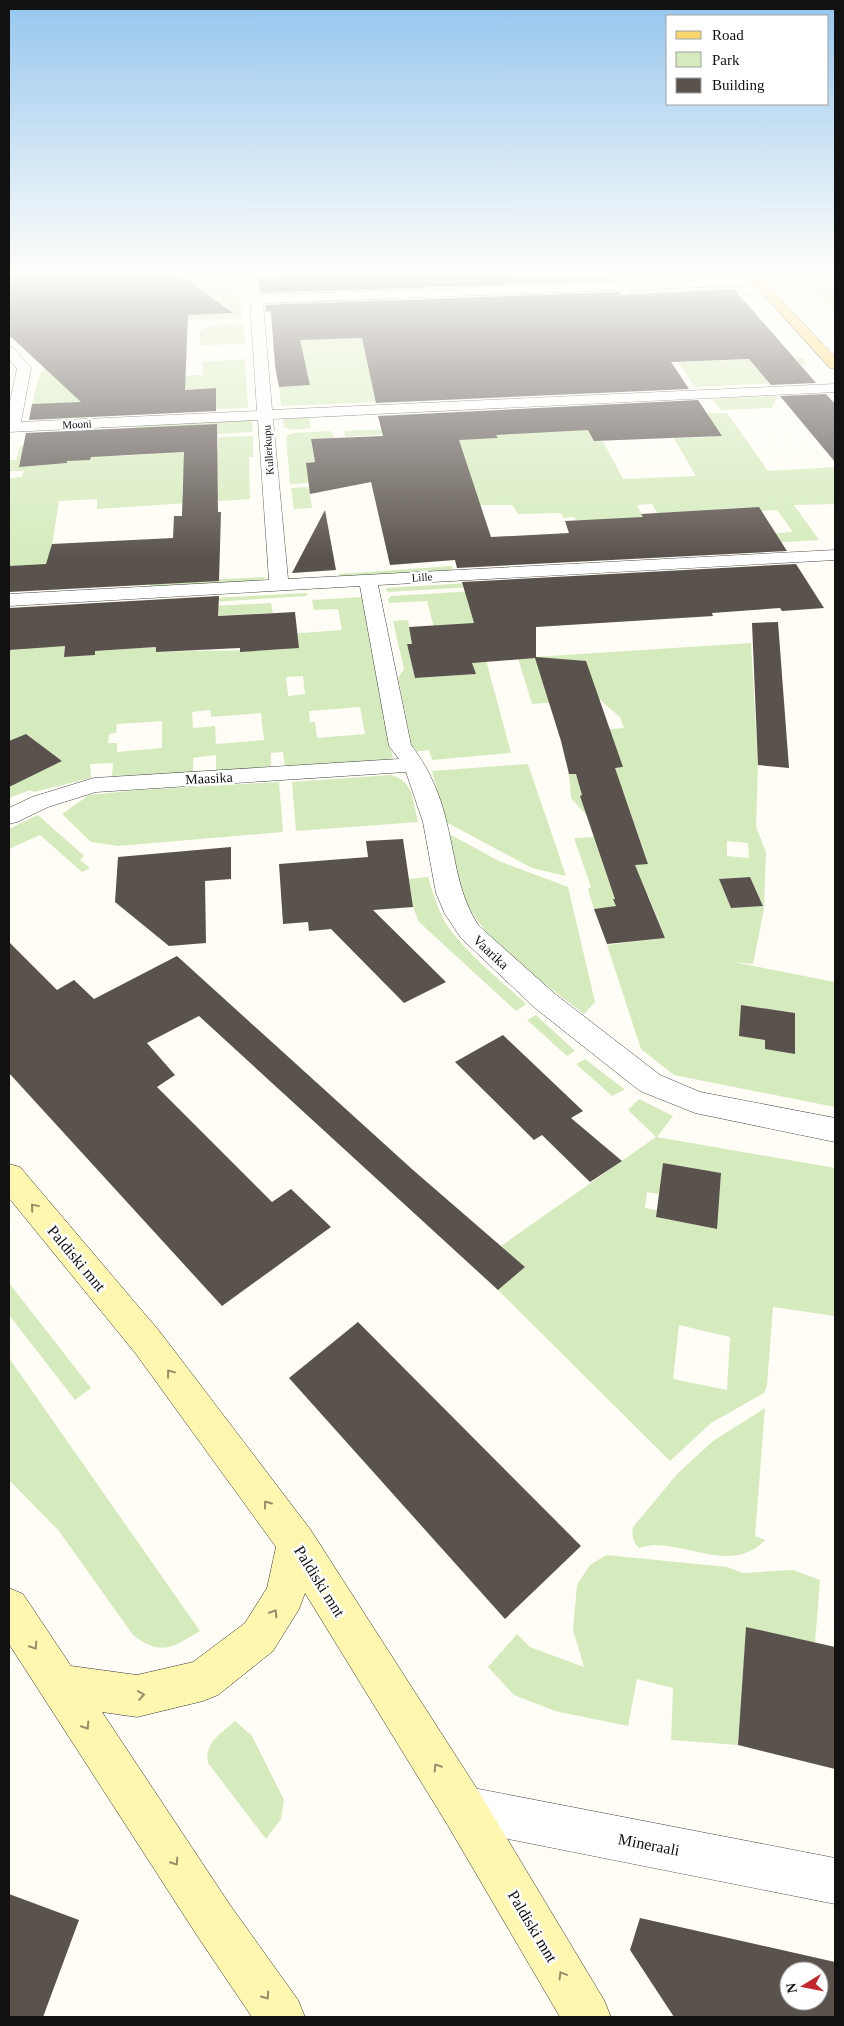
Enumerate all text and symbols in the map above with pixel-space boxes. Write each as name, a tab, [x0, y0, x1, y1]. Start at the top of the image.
legend	[666, 15, 829, 105]
text: Road	[712, 27, 744, 43]
text: Park	[712, 52, 740, 68]
text: Building	[712, 77, 765, 93]
street label: Mooni	[62, 417, 92, 431]
street label: Kullerkupu	[260, 424, 276, 475]
street label: Lille	[411, 570, 433, 584]
street label: Maasika	[185, 770, 234, 787]
street label: Vaarika	[470, 932, 512, 973]
one-way arrow	[31, 1203, 40, 1212]
street label: Paldiski mnt	[44, 1222, 109, 1295]
one-way arrow	[167, 1369, 176, 1379]
one-way arrow	[264, 1500, 273, 1510]
street label: Paldiski mnt	[291, 1543, 348, 1620]
one-way arrow	[268, 1609, 277, 1619]
one-way arrow	[27, 1641, 37, 1650]
one-way arrow	[137, 1690, 146, 1700]
one-way arrow	[79, 1721, 89, 1730]
one-way arrow	[433, 1763, 443, 1772]
street label: Mineraali	[617, 1830, 682, 1859]
one-way arrow	[169, 1856, 178, 1865]
street label: Paldiski mnt	[505, 1887, 561, 1966]
north arrow	[779, 1961, 829, 2011]
one-way arrow	[558, 1972, 568, 1981]
text: N	[783, 1982, 800, 1994]
one-way arrow	[260, 1990, 269, 2000]

